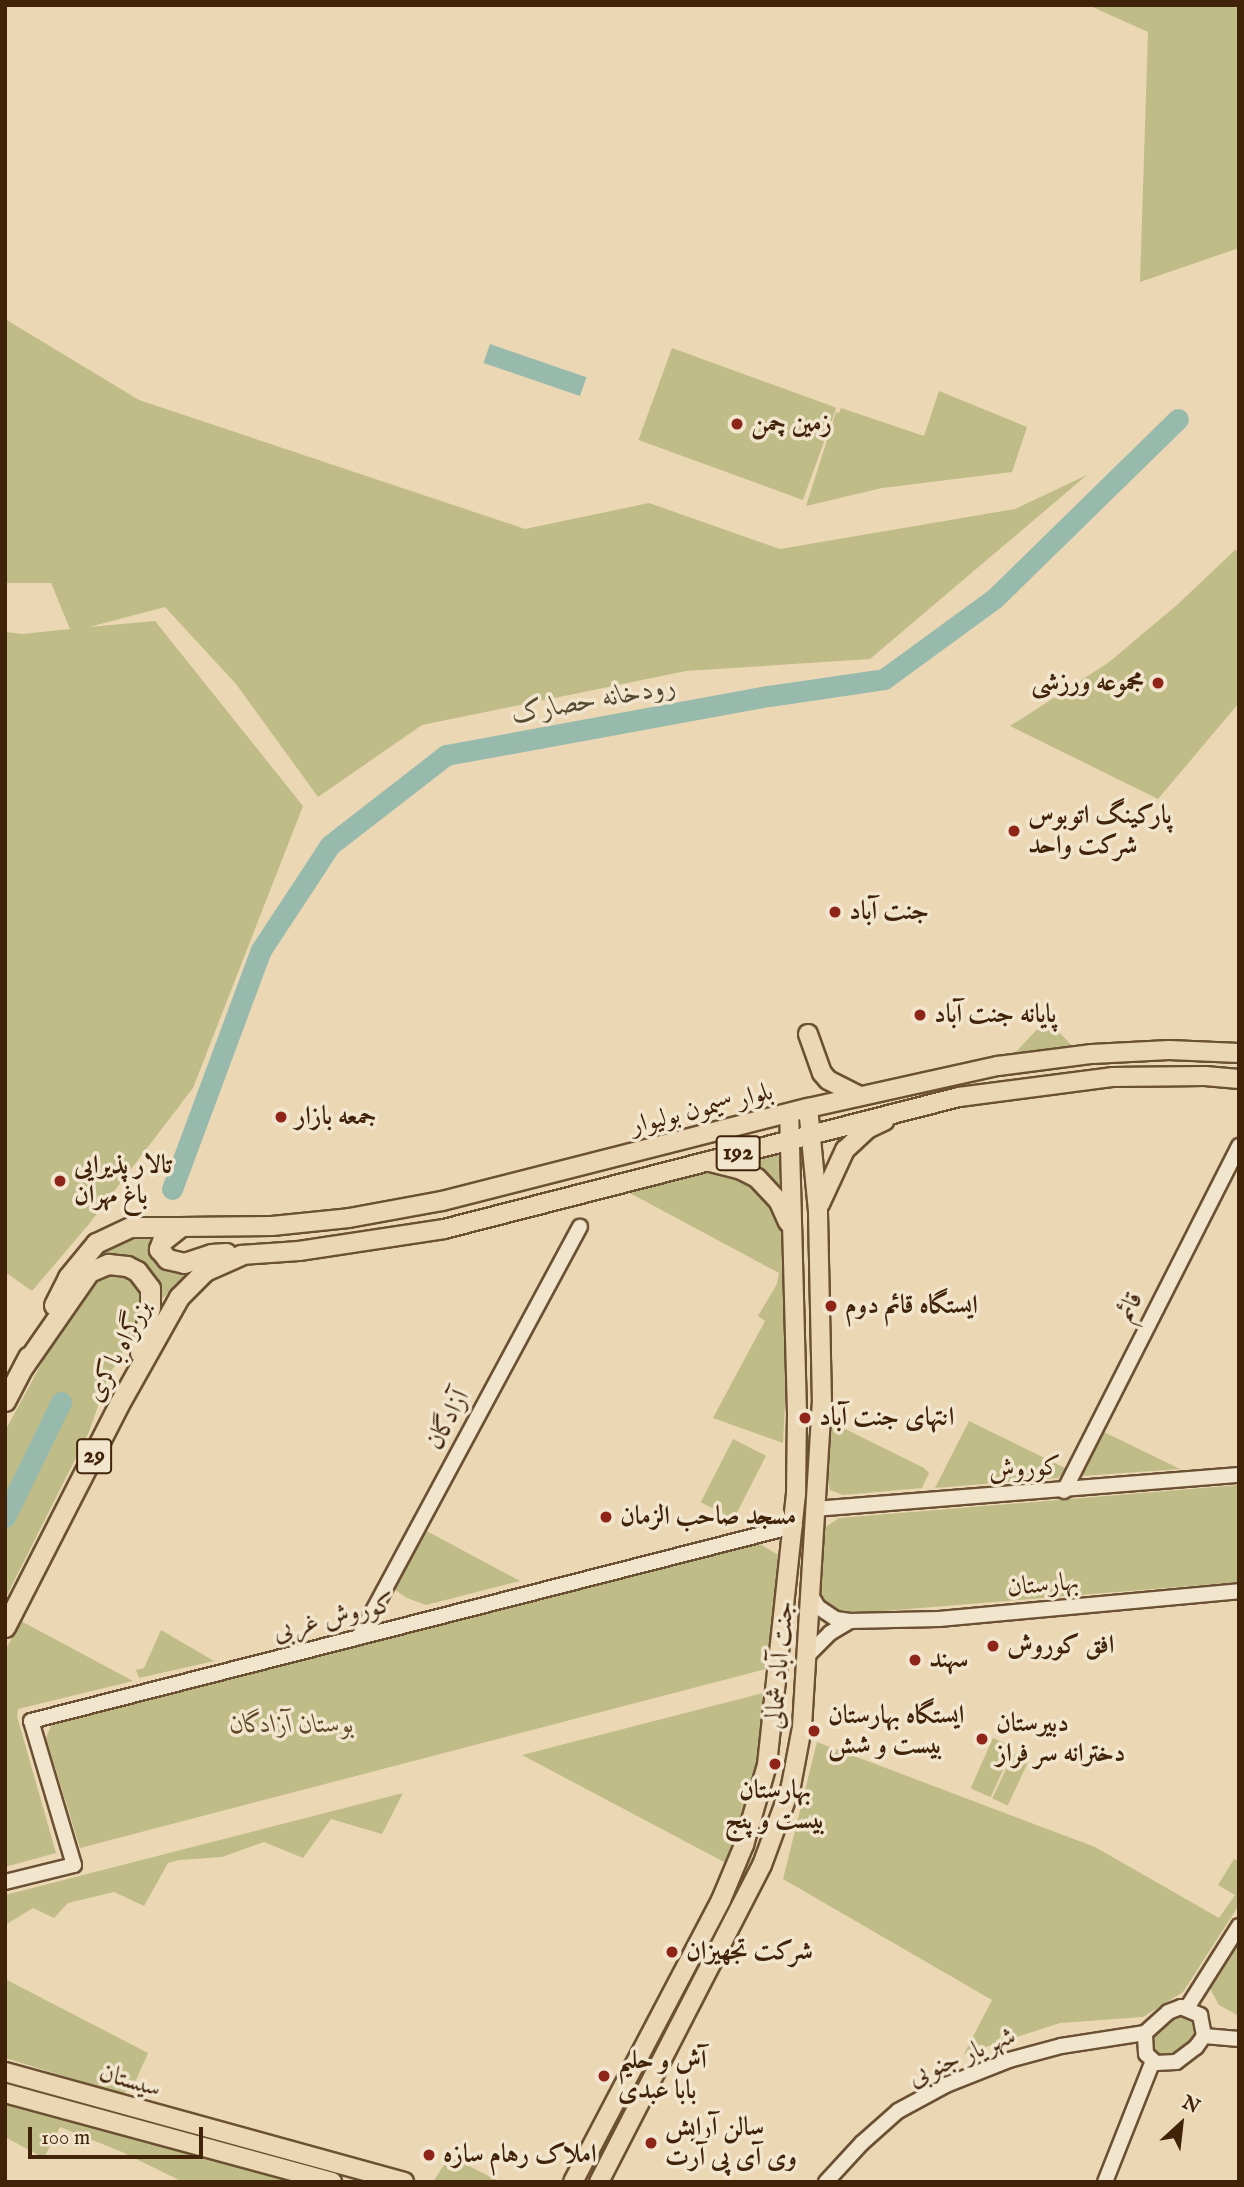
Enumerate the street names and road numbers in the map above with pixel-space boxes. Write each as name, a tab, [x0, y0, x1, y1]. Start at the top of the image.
street label: بلوار سیمون بولیوار	[628, 1076, 776, 1142]
road number: 192	[715, 1133, 761, 1174]
street label: قائم	[1110, 1287, 1150, 1327]
street label: بزرگراه باکری	[79, 1295, 159, 1407]
street label: آزادگان	[419, 1385, 477, 1455]
road number: 29	[75, 1436, 113, 1476]
street label: کوروش	[988, 1451, 1062, 1487]
street label: بهارستان	[1006, 1566, 1080, 1604]
street label: کوروش غربی	[270, 1588, 398, 1648]
street label: جنت آباد شمالی	[759, 1600, 801, 1730]
street label: شهریار جنوبی	[904, 2020, 1020, 2094]
street label: سیستان	[95, 2057, 165, 2105]

